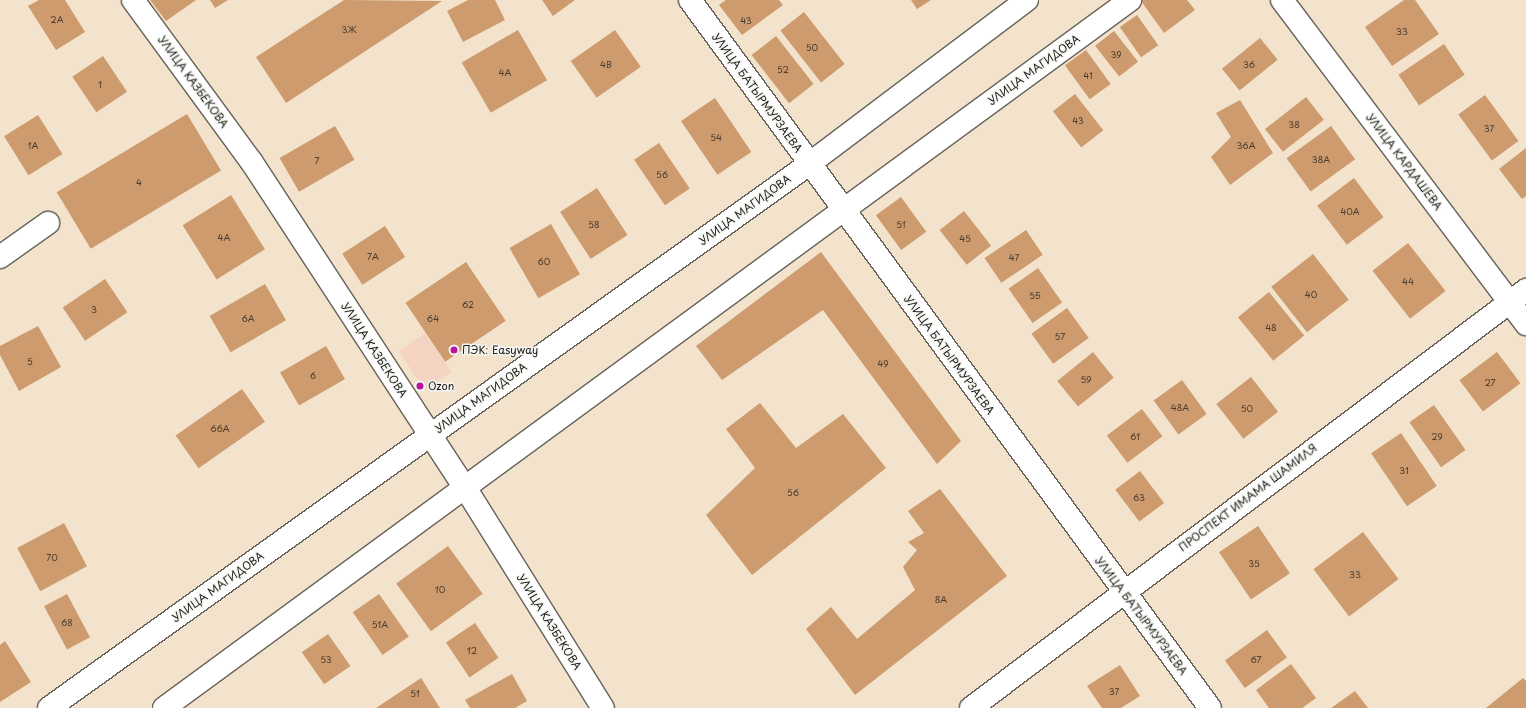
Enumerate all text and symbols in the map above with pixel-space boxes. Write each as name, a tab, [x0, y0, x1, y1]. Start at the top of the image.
house number: 2А	[50, 14, 64, 24]
house number: 43	[740, 15, 752, 25]
house number: 3Ж	[342, 24, 356, 34]
house number: 33	[1396, 26, 1408, 36]
street label: УЛИЦА БАТЫРМУРЗАЕВА	[709, 31, 805, 155]
street label: УЛИЦА МАГИДОВА	[985, 32, 1083, 108]
street label: УЛИЦА КАЗБЕКОВА	[155, 33, 231, 131]
house number: 50	[806, 42, 818, 52]
house number: 39	[1110, 49, 1122, 59]
house number: 4В	[600, 59, 612, 69]
house number: 36	[1243, 59, 1255, 69]
house number: 52	[777, 64, 789, 74]
house number: 4А	[499, 67, 511, 77]
house number: 41	[1083, 70, 1093, 80]
house number: 1	[98, 79, 102, 89]
street label: УЛИЦА КАРДАШЕВА	[1363, 111, 1445, 213]
house number: 43	[1072, 115, 1084, 125]
house number: 38	[1288, 119, 1300, 129]
house number: 37	[1484, 123, 1494, 133]
house number: 54	[710, 132, 722, 142]
house number: 1А	[28, 140, 38, 150]
house number: 36А	[1236, 140, 1256, 150]
house number: 38А	[1312, 154, 1330, 164]
house number: 7	[314, 155, 320, 165]
house number: 56	[656, 169, 668, 179]
street label: УЛИЦА МАГИДОВА	[696, 172, 794, 248]
house number: 4	[136, 177, 142, 187]
house number: 40А	[1340, 206, 1360, 216]
house number: 58	[588, 219, 600, 229]
house number: 51	[896, 219, 906, 229]
house number: 4А	[218, 232, 230, 242]
house number: 45	[959, 233, 971, 243]
house number: 7А	[367, 251, 379, 261]
house number: 47	[1009, 252, 1019, 262]
house number: 60	[538, 256, 550, 266]
house number: 44	[1402, 276, 1414, 286]
house number: 40	[1305, 289, 1317, 299]
house number: 55	[1029, 290, 1041, 300]
street label: УЛИЦА БАТЫРМУРЗАЕВА	[901, 293, 997, 417]
house number: 62	[462, 299, 474, 309]
street label: УЛИЦА КАЗБЕКОВА	[338, 300, 410, 400]
house number: 3	[91, 304, 97, 314]
house number: 6А	[241, 313, 255, 323]
house number: 64	[427, 313, 439, 323]
house number: 48	[1265, 322, 1277, 332]
house number: 57	[1055, 331, 1065, 341]
place label: ПЭК: Easyway	[462, 343, 538, 357]
marker: ПЭК: Easyway	[449, 345, 459, 355]
house number: 5	[27, 356, 33, 366]
house number: 49	[877, 358, 889, 368]
street label: УЛИЦА МАГИДОВА	[432, 360, 530, 436]
house number: 6	[310, 370, 316, 380]
house number: 59	[1080, 374, 1092, 384]
house number: 27	[1484, 377, 1496, 387]
place label: Ozon	[428, 379, 454, 393]
marker: Ozon	[415, 381, 425, 391]
house number: 48А	[1171, 402, 1189, 412]
house number: 50	[1241, 403, 1253, 413]
house number: 66А	[210, 423, 230, 433]
house number: 61	[1130, 431, 1140, 441]
house number: 29	[1431, 431, 1443, 441]
street label: ПРОСПЕКТ ИМАМА ШАМИЛЯ	[1176, 441, 1320, 555]
house number: 31	[1399, 465, 1409, 475]
house number: 56	[787, 487, 799, 497]
house number: 63	[1133, 492, 1145, 502]
street label: УЛИЦА МАГИДОВА	[169, 549, 267, 625]
house number: 70	[46, 552, 58, 562]
street label: УЛИЦА БАТЫРМУРЗАЕВА	[1092, 554, 1190, 678]
house number: 35	[1248, 558, 1260, 568]
house number: 33	[1349, 569, 1361, 579]
street label: УЛИЦА КАЗБЕКОВА	[514, 572, 584, 672]
house number: 10	[435, 584, 445, 594]
house number: 8А	[935, 594, 947, 604]
house number: 68	[61, 617, 73, 627]
house number: 51А	[372, 619, 388, 629]
house number: 12	[467, 645, 477, 655]
house number: 53	[320, 654, 332, 664]
house number: 67	[1250, 654, 1262, 664]
house number: 37	[1109, 686, 1119, 696]
house number: 51	[410, 688, 420, 698]

